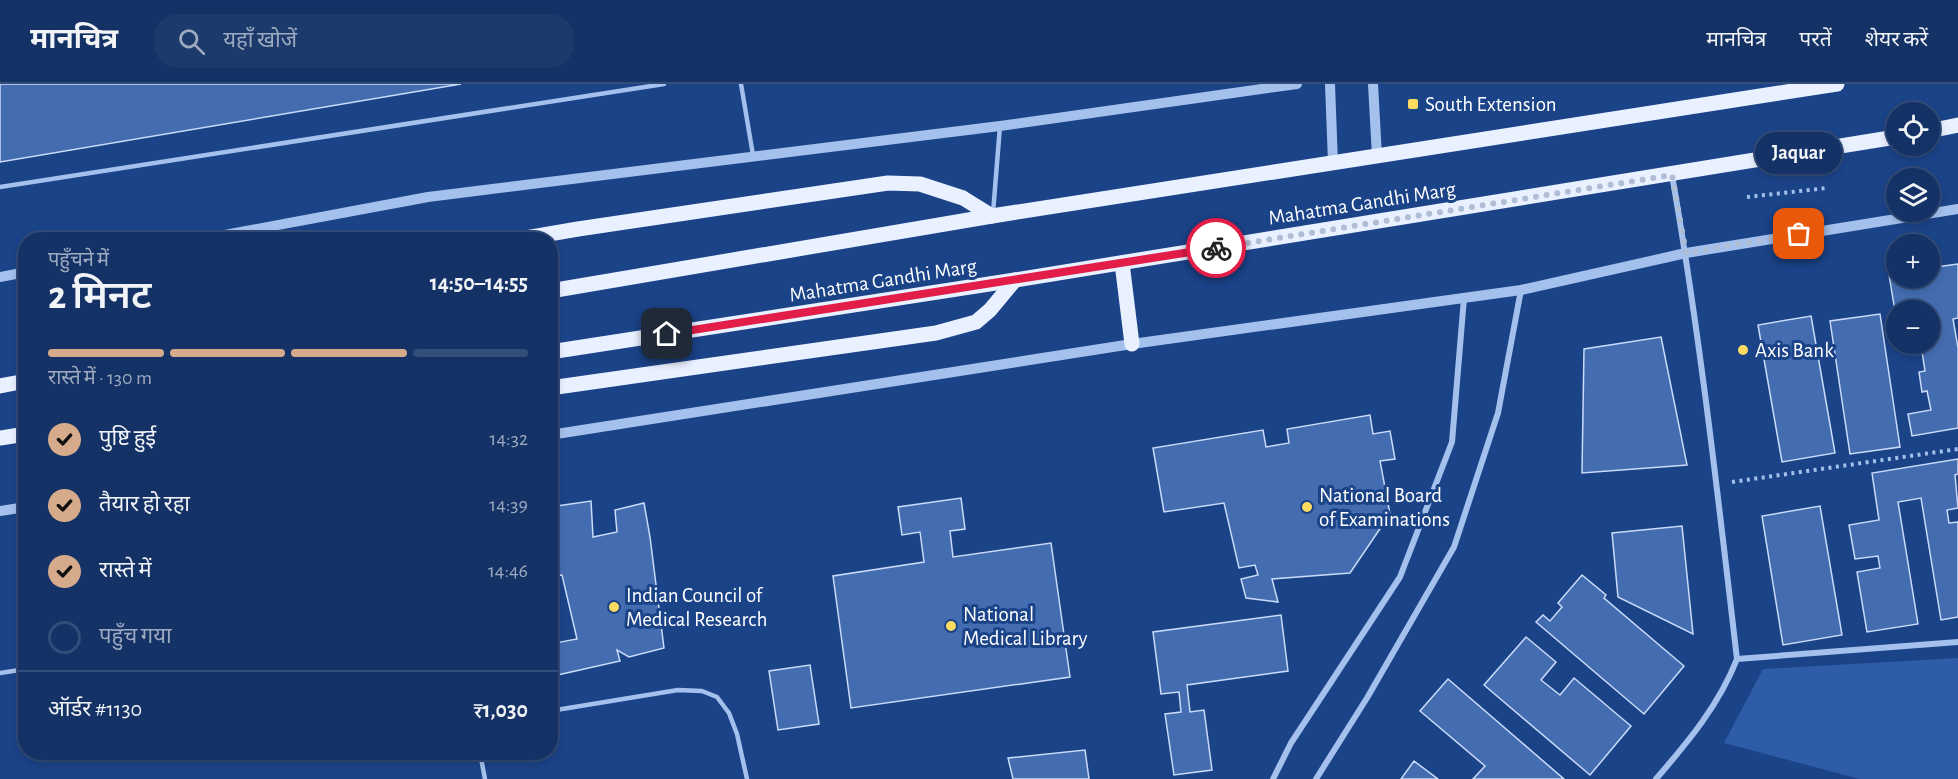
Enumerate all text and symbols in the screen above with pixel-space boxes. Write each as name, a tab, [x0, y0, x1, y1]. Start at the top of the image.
search box	[154, 14, 574, 68]
icon: search	[175, 25, 208, 58]
text: मानचित्र	[30, 26, 118, 54]
text: यहाँ खोजें	[223, 29, 297, 51]
text: मानचित्र	[1706, 29, 1766, 50]
text: परतें	[1799, 29, 1832, 50]
text: शेयर करें	[1865, 29, 1928, 50]
place label: South Extension	[1425, 94, 1557, 115]
marker: South Extension	[1406, 97, 1420, 111]
map controls	[1886, 102, 1940, 354]
button: locate	[1886, 102, 1940, 156]
callout: Jaquar	[1756, 132, 1842, 174]
text: Jaquar	[1772, 143, 1825, 163]
button: layers	[1886, 168, 1940, 222]
street label: Mahatma Gandhi Marg	[1267, 178, 1458, 229]
pin	[1773, 208, 1824, 259]
icon: bag	[1782, 217, 1815, 250]
courier	[1186, 218, 1246, 278]
icon: bike	[1200, 232, 1233, 265]
button: +	[1886, 234, 1940, 288]
text: पहुँचने में	[48, 250, 109, 270]
street label: Mahatma Gandhi Marg	[788, 255, 979, 306]
text: 14:50–14:55	[430, 272, 528, 294]
text: 2 मिनट	[48, 277, 151, 316]
button: −	[1886, 300, 1940, 354]
pin	[641, 308, 692, 359]
icon: home	[650, 317, 683, 350]
place label: Axis Bank	[1755, 340, 1834, 361]
marker: Axis Bank	[1736, 343, 1750, 357]
text: रास्ते में · 130 m	[48, 368, 152, 388]
icon: check	[48, 423, 81, 456]
text: पुष्टि हुई	[99, 427, 156, 449]
text: 14:32	[490, 429, 528, 449]
place label: National Board of Examinations	[1319, 485, 1450, 530]
icon: check	[48, 489, 81, 522]
text: तैयार हो रहा	[99, 493, 190, 515]
text: 14:39	[489, 495, 528, 515]
marker: National Board of Examinations	[1300, 500, 1314, 514]
icon: check	[48, 555, 81, 588]
text: रास्ते में	[99, 559, 152, 581]
text: 14:46	[488, 561, 528, 581]
place label: Indian Council of Medical Research	[626, 585, 767, 630]
marker: Indian Council of Medical Research	[607, 600, 621, 614]
place label: National Medical Library	[963, 604, 1088, 649]
marker: National Medical Library	[944, 619, 958, 633]
text: पहुँच गया	[99, 625, 172, 647]
text: ऑर्डर #1130	[48, 698, 142, 720]
text: ₹1,030	[473, 699, 528, 721]

